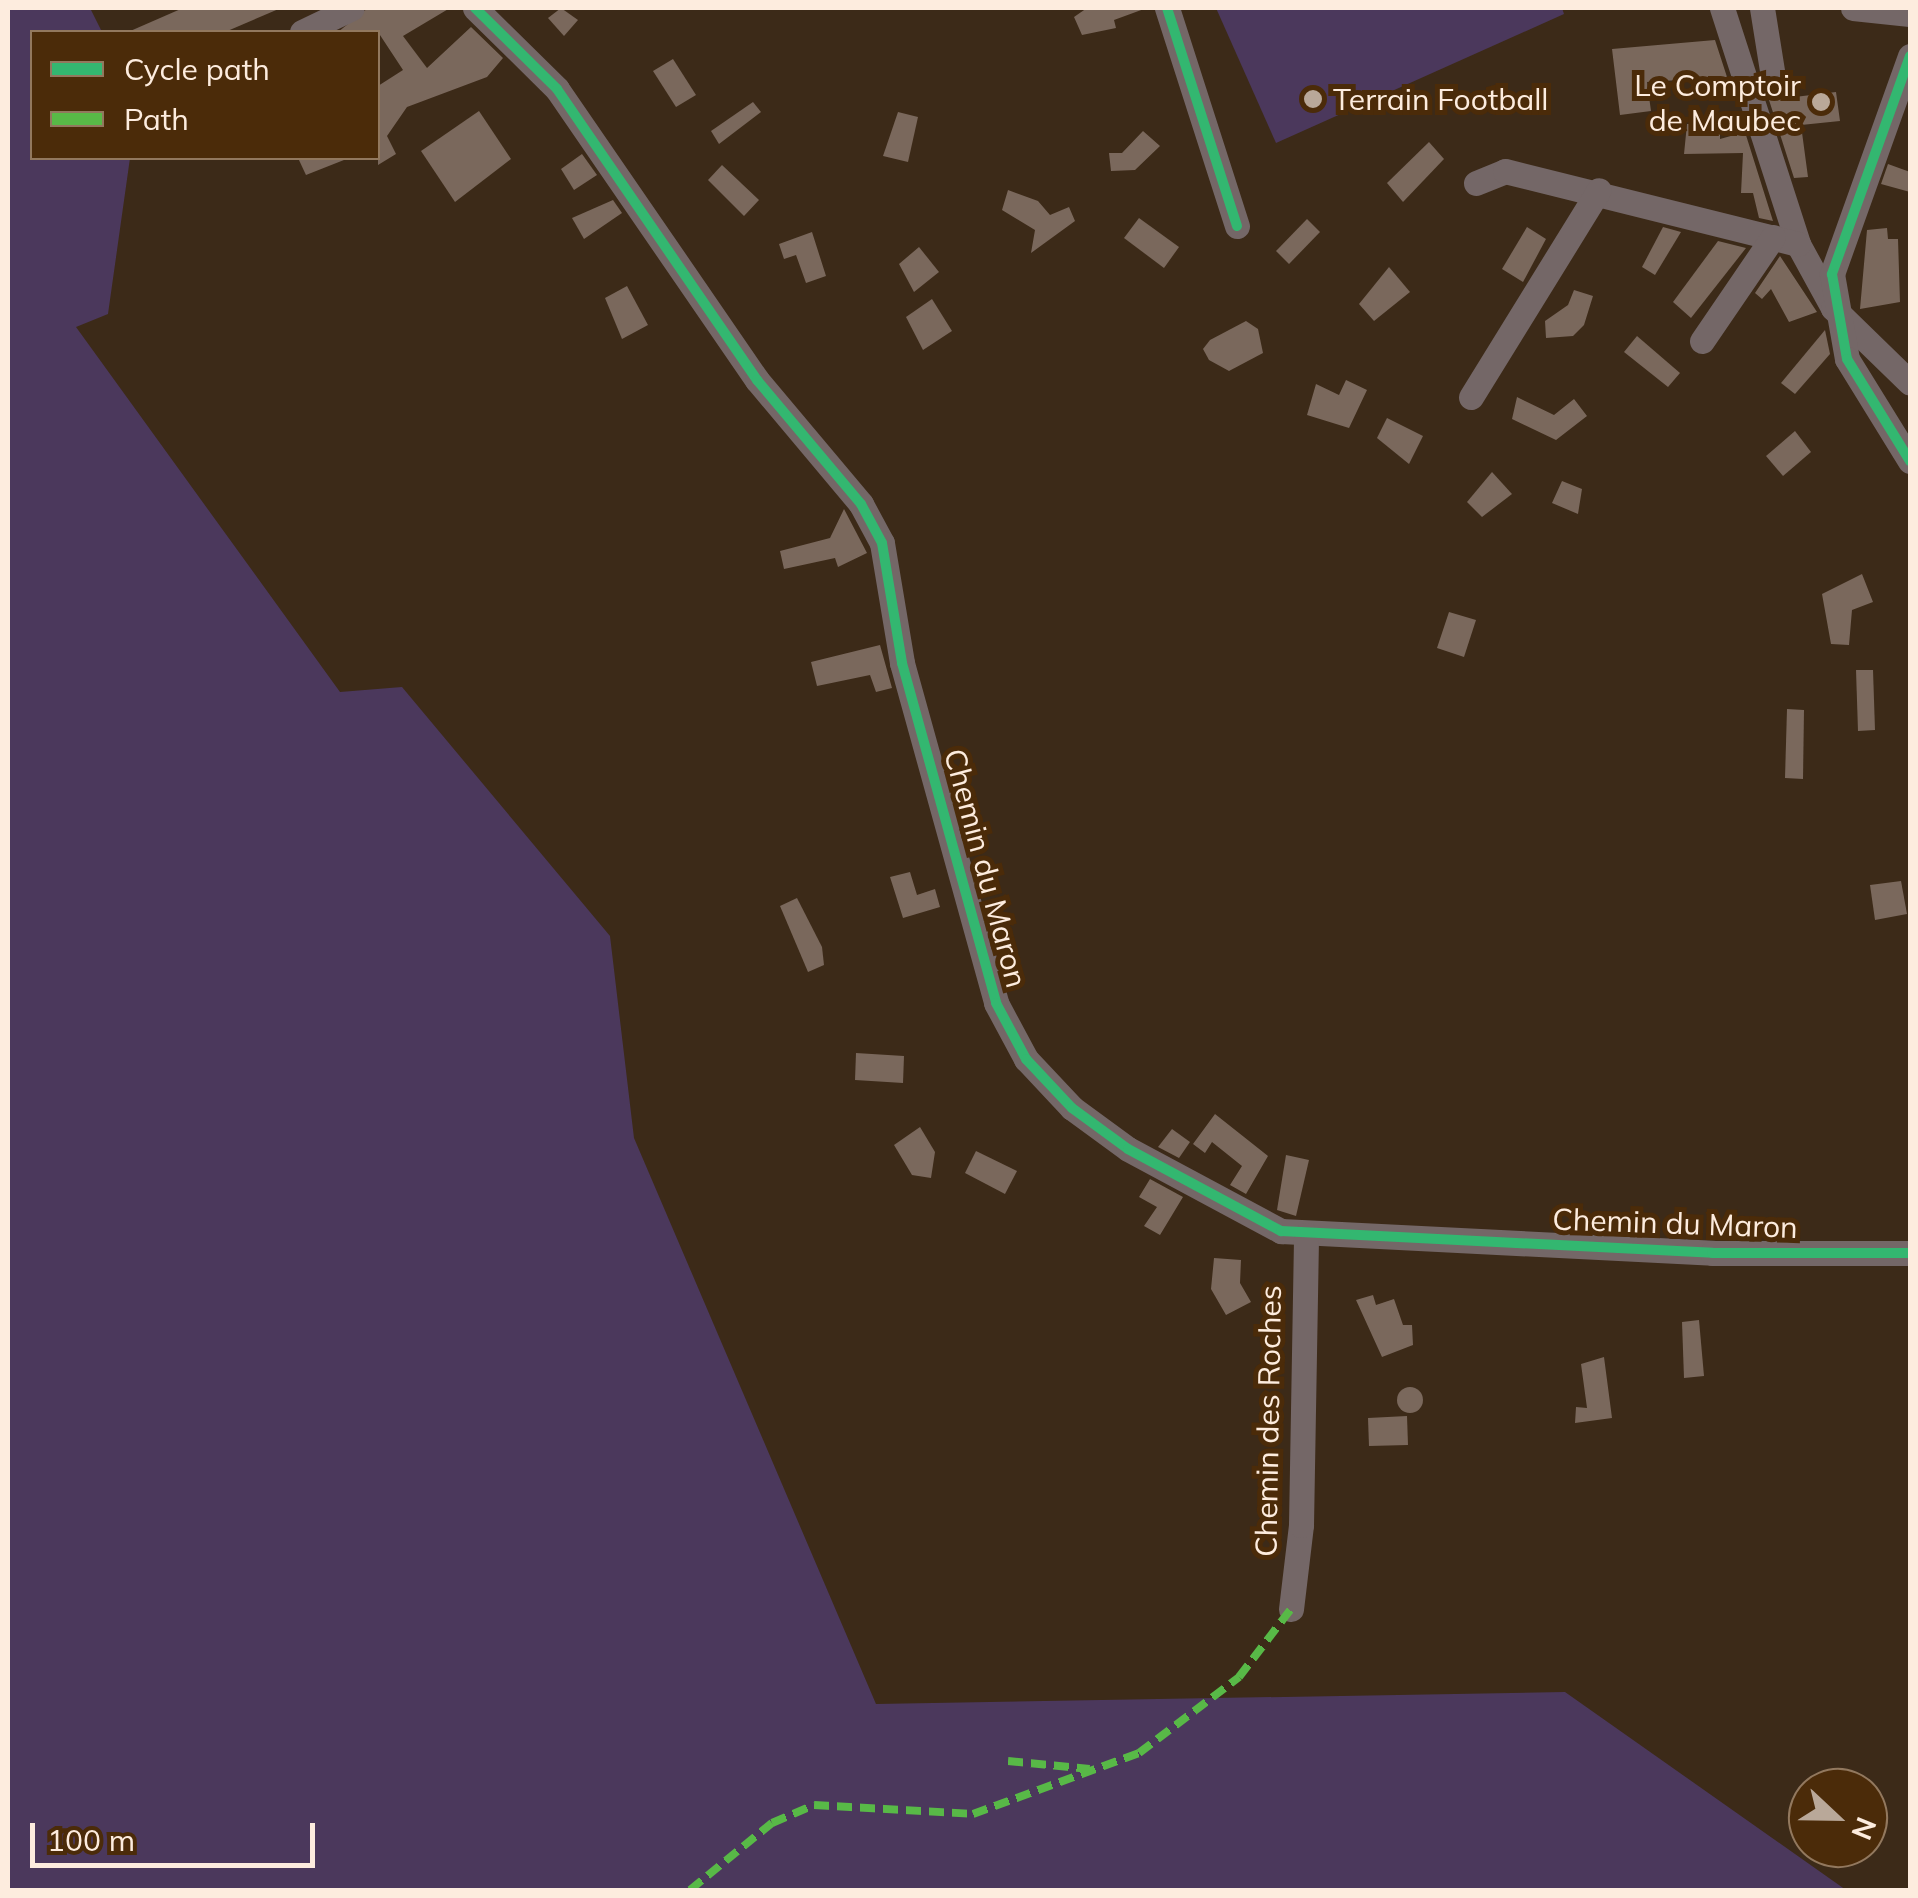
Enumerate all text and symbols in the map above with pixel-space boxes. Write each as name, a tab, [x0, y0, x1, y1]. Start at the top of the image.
legend	[30, 30, 380, 160]
text: Cycle path	[124, 50, 270, 88]
place label: Le Comptoir de Maubec	[1634, 67, 1801, 138]
place label: Terrain Football	[1333, 81, 1549, 117]
marker: Terrain Football	[1302, 88, 1324, 110]
marker: Le Comptoir de Maubec	[1810, 91, 1832, 113]
text: Path	[124, 100, 189, 138]
street label: Chemin du Maron	[937, 745, 1035, 991]
street label: Chemin du Maron	[1552, 1201, 1798, 1245]
street label: Chemin des Roches	[1248, 1285, 1288, 1557]
north arrow	[1788, 1768, 1888, 1868]
scale bar	[35, 1803, 320, 1865]
text: N	[1844, 1812, 1885, 1845]
text: 100 m	[47, 1821, 135, 1859]

